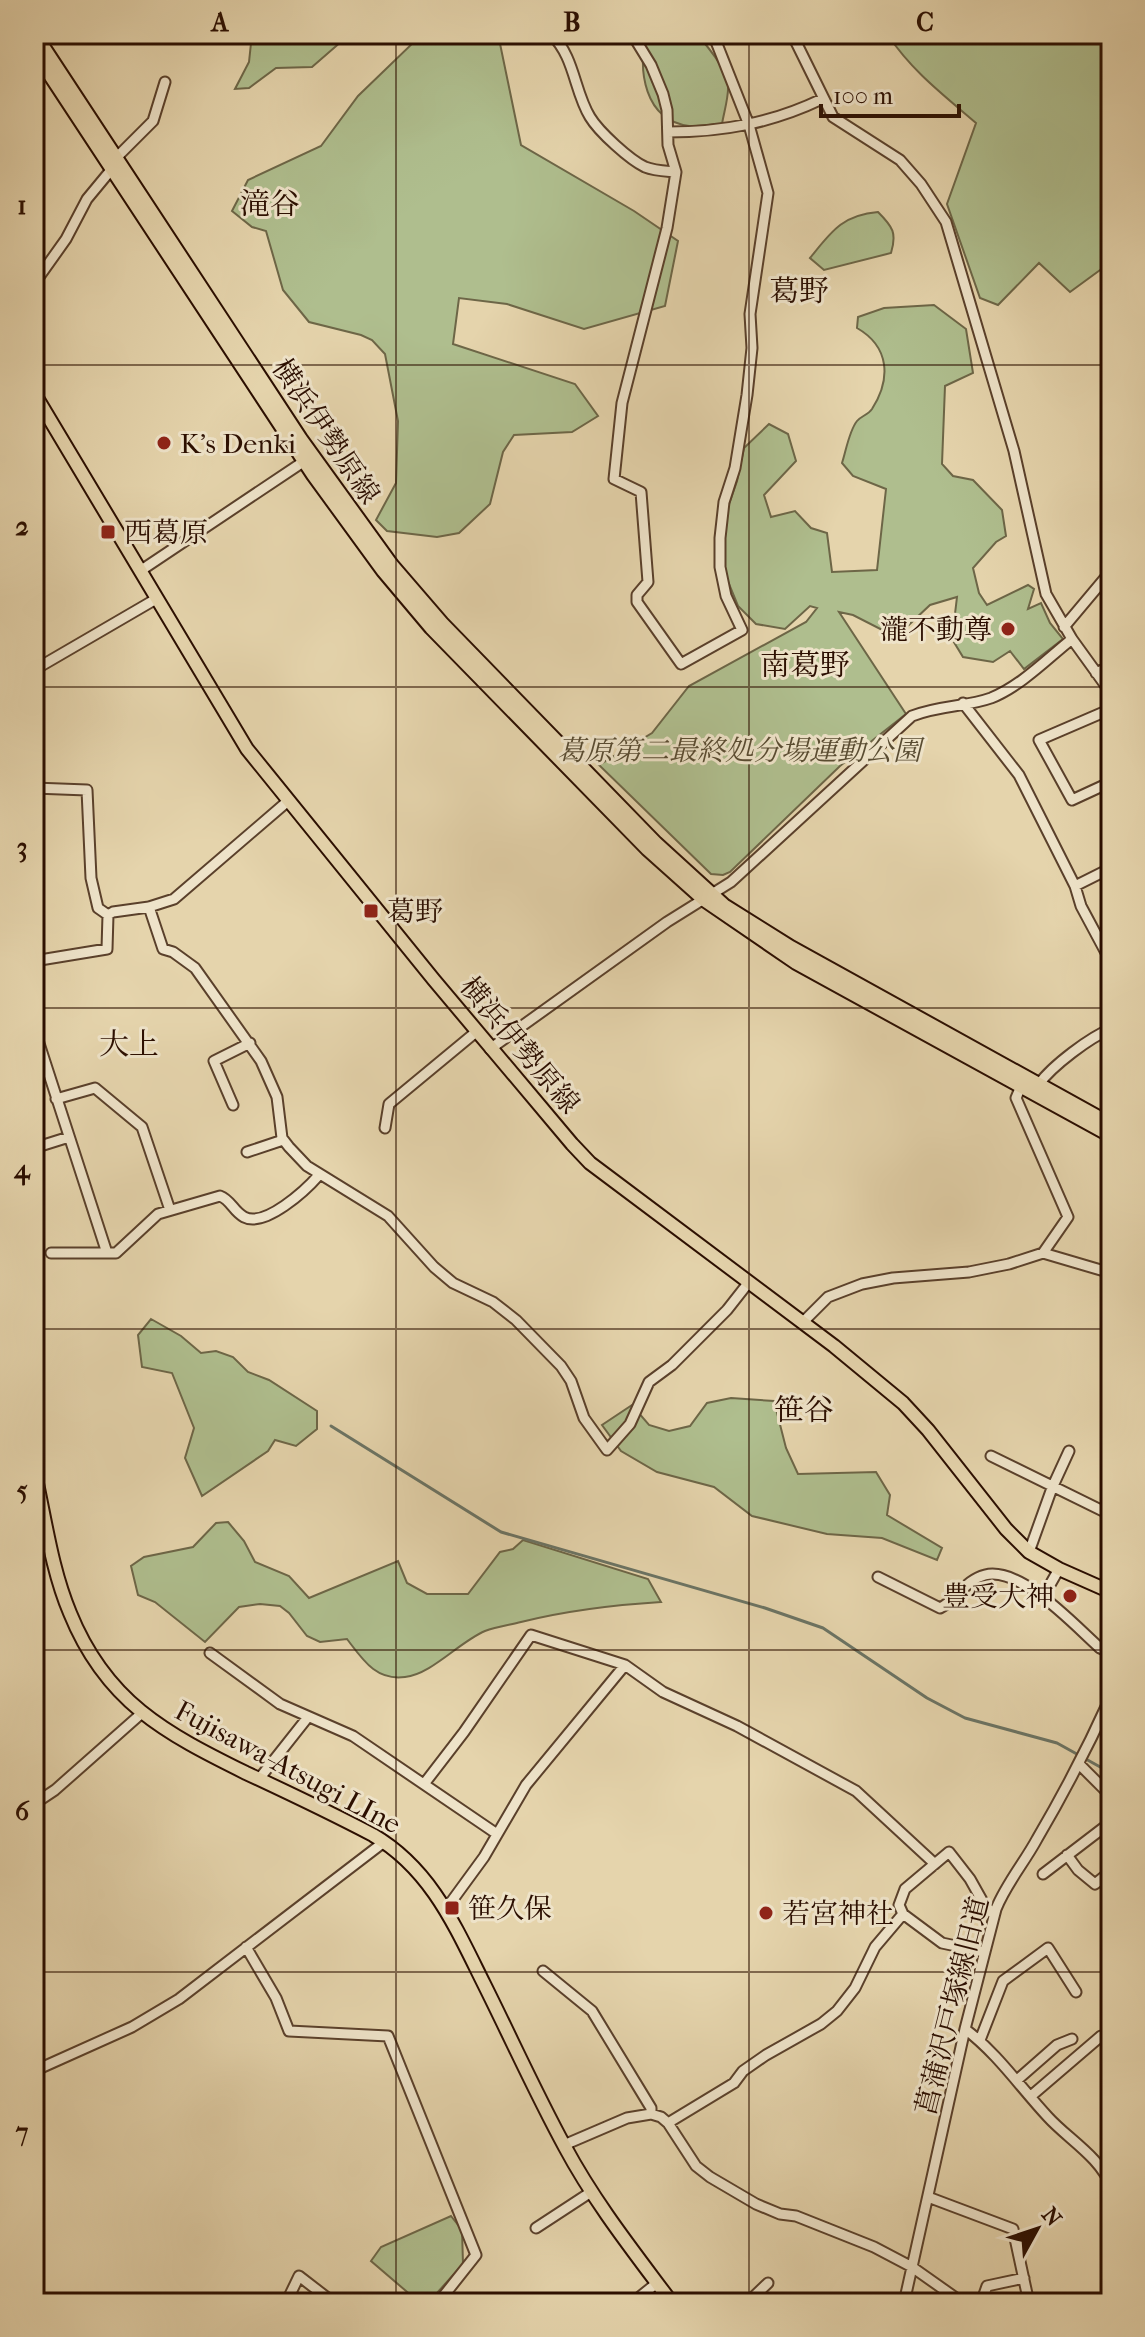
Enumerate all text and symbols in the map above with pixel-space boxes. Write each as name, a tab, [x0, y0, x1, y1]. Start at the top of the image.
text: A	[210, 7, 230, 38]
text: B	[564, 7, 581, 38]
text: C	[916, 7, 934, 38]
scale bar	[821, 68, 959, 118]
text: 100 m	[833, 82, 893, 110]
district label: 滝谷	[240, 187, 300, 222]
text: 1	[17, 190, 27, 221]
district label: 葛野	[769, 274, 829, 309]
street label: 横浜伊勢原線	[265, 352, 387, 510]
place label: K's Denki	[180, 427, 296, 460]
marker: K's Denki	[155, 434, 173, 452]
text: 2	[15, 511, 29, 542]
place label: 西葛原	[124, 516, 208, 549]
marker: 西葛原	[99, 523, 117, 541]
place label: 瀧不動尊	[880, 613, 992, 646]
marker: 瀧不動尊	[999, 620, 1017, 638]
district label: 南葛野	[760, 648, 850, 683]
park label: 葛原第二最終処分場運動公園	[557, 734, 925, 767]
text: 3	[17, 832, 27, 863]
place label: 葛野	[387, 895, 443, 928]
marker: 葛野	[362, 902, 380, 920]
street label: 横浜伊勢原線	[453, 970, 587, 1120]
district label: 大上	[99, 1027, 159, 1062]
text: 4	[13, 1154, 31, 1186]
district label: 笹谷	[774, 1393, 834, 1428]
text: 5	[16, 1475, 28, 1506]
place label: 豊受大神	[942, 1580, 1054, 1613]
marker: 豊受大神	[1061, 1587, 1079, 1605]
street label: Fujisawa-Atsugi LIne	[169, 1694, 407, 1841]
text: 6	[15, 1796, 30, 1827]
place label: 笹久保	[468, 1892, 552, 1925]
street label: 菖蒲沢戸塚線旧道	[909, 1893, 995, 2119]
place label: 若宮神社	[782, 1897, 894, 1930]
marker: 笹久保	[443, 1899, 461, 1917]
marker: 若宮神社	[757, 1904, 775, 1922]
text: 7	[15, 2117, 29, 2148]
north arrow	[997, 2189, 1077, 2269]
text: N	[1036, 2202, 1067, 2232]

